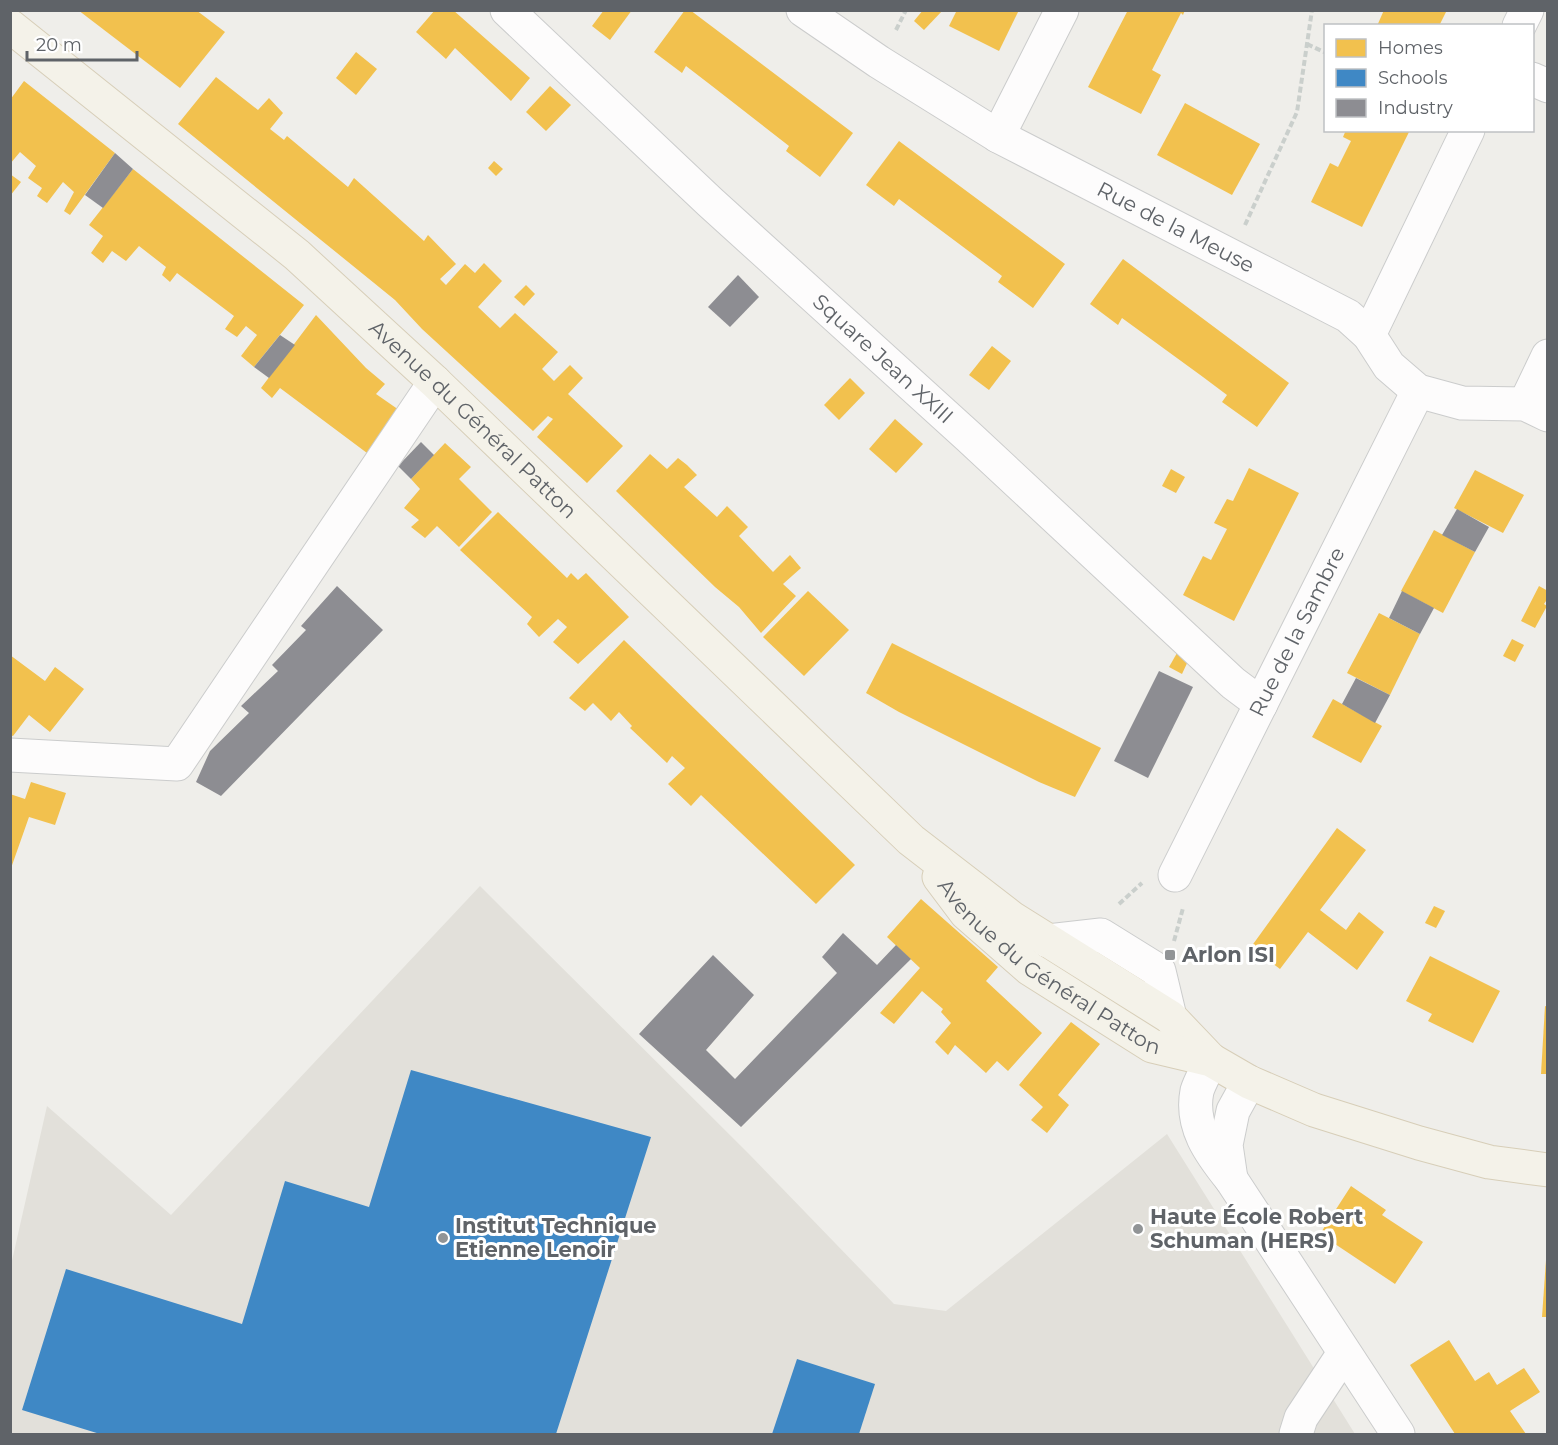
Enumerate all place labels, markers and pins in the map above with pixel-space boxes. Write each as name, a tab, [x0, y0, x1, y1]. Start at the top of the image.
place label: Arlon ISI	[1181, 942, 1275, 967]
marker: Arlon ISI	[1163, 948, 1177, 962]
place label: Haute École Robert Schuman (HERS)	[1150, 1204, 1363, 1253]
place label: Institut Technique Etienne Lenoir	[455, 1213, 657, 1262]
marker: Haute École Robert Schuman (HERS)	[1131, 1222, 1145, 1236]
marker: Institut Technique Etienne Lenoir	[436, 1231, 450, 1245]

